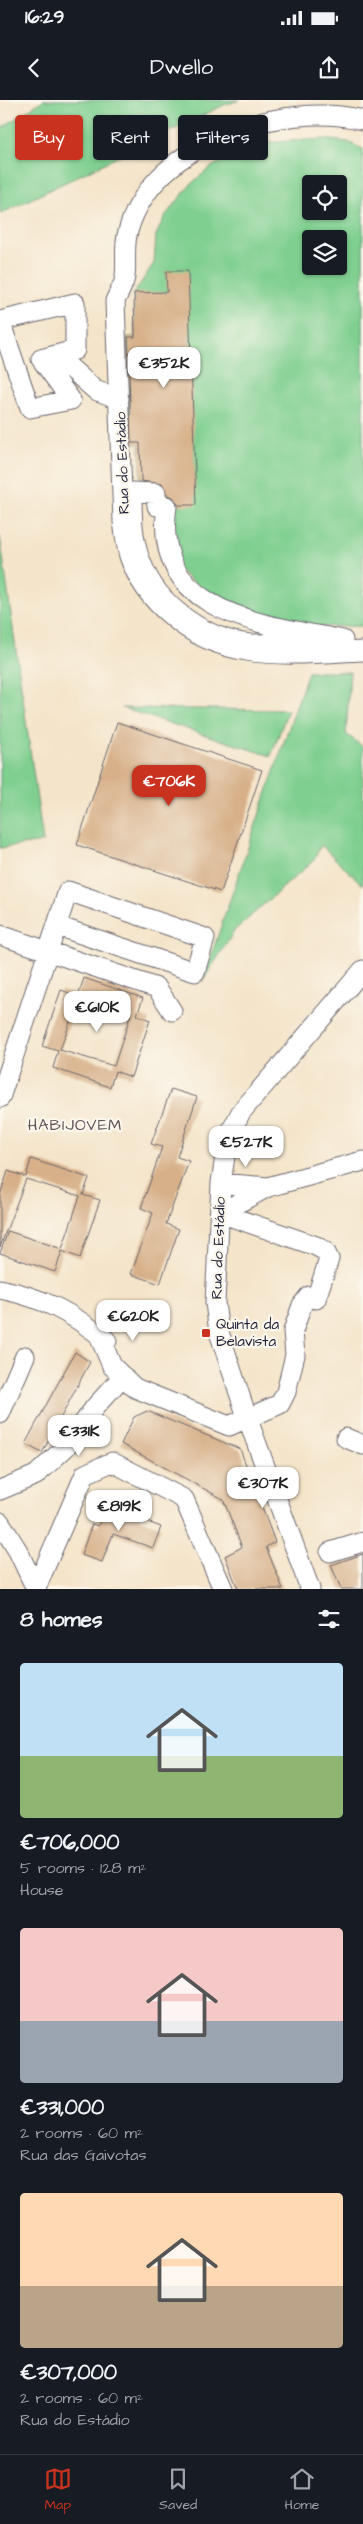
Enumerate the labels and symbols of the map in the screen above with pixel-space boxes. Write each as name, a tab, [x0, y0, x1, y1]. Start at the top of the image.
pin: €352K	[129, 346, 199, 389]
street label: Rua do Estádio	[110, 411, 135, 515]
pin: €706K	[134, 764, 204, 807]
pin: €610K	[62, 990, 132, 1033]
district label: HABIJOVEM	[28, 1114, 122, 1136]
pin: €527K	[211, 1126, 281, 1168]
street label: Rua do Estádio	[206, 1196, 231, 1300]
pin: €620K	[98, 1300, 168, 1342]
place label: Quinta da Belavista	[216, 1314, 279, 1352]
marker: Quinta da Belavista	[200, 1327, 212, 1339]
pin: €331K	[44, 1414, 114, 1457]
pin: €307K	[228, 1466, 298, 1509]
pin: €819K	[84, 1490, 154, 1532]

